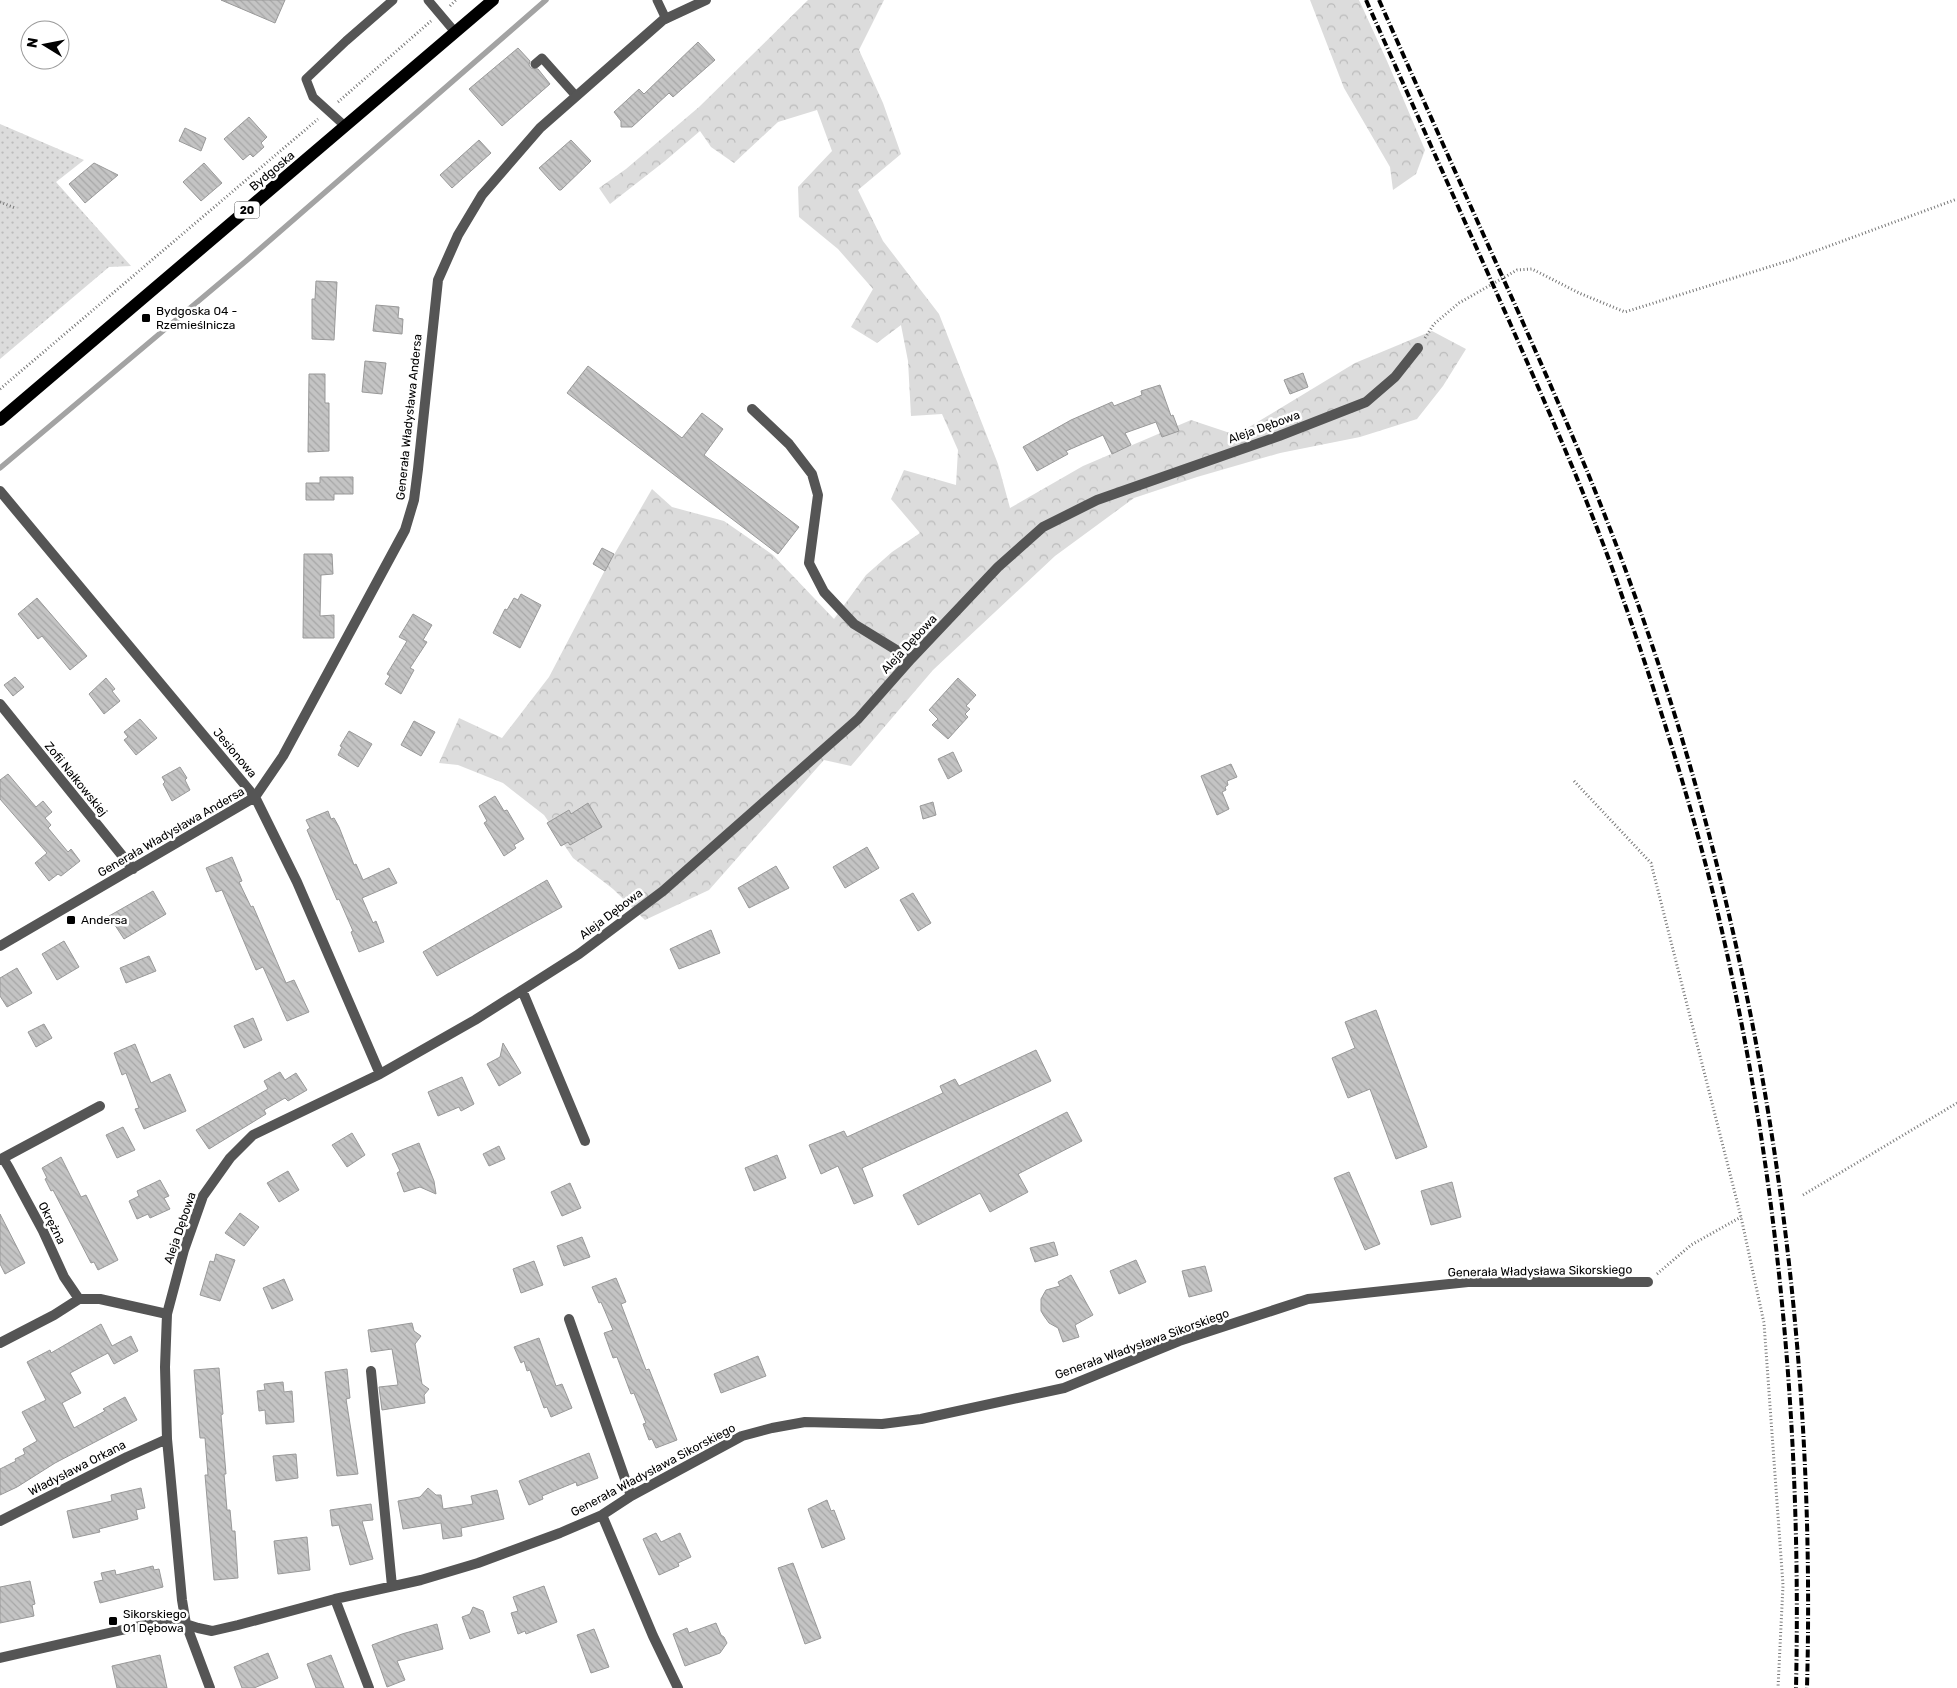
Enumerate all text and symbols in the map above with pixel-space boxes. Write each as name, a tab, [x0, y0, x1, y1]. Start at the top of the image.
north arrow	[20, 20, 70, 70]
text: N	[23, 36, 42, 49]
street label: Bydgoska	[247, 148, 297, 194]
road number: 20	[234, 202, 260, 218]
place label: Bydgoska 04 - Rzemieślnicza	[156, 304, 237, 332]
marker: Bydgoska 04 - Rzemieślnicza	[140, 312, 152, 324]
street label: Generała Władysława Andersa	[393, 333, 425, 501]
street label: Aleja Dębowa	[1226, 408, 1302, 446]
street label: Aleja Dębowa	[878, 612, 940, 676]
street label: Jesionowa	[210, 725, 260, 781]
street label: Zofii Nałkowskiej	[42, 739, 110, 819]
street label: Generała Władysława Andersa	[95, 784, 247, 880]
street label: Aleja Dębowa	[577, 886, 645, 942]
place label: Andersa	[81, 913, 127, 927]
marker: Andersa	[65, 914, 77, 926]
street label: Aleja Dębowa	[161, 1190, 199, 1266]
street label: Okrężna	[35, 1200, 69, 1246]
street label: Generała Władysława Sikorskiego	[1448, 1262, 1632, 1280]
street label: Generała Władysława Sikorskiego	[1053, 1306, 1231, 1382]
street label: Generała Władysława Sikorskiego	[568, 1420, 738, 1519]
street label: Władysława Orkana	[26, 1437, 128, 1499]
place label: Sikorskiego 01 Dębowa	[123, 1607, 187, 1635]
marker: Sikorskiego 01 Dębowa	[107, 1615, 119, 1627]

